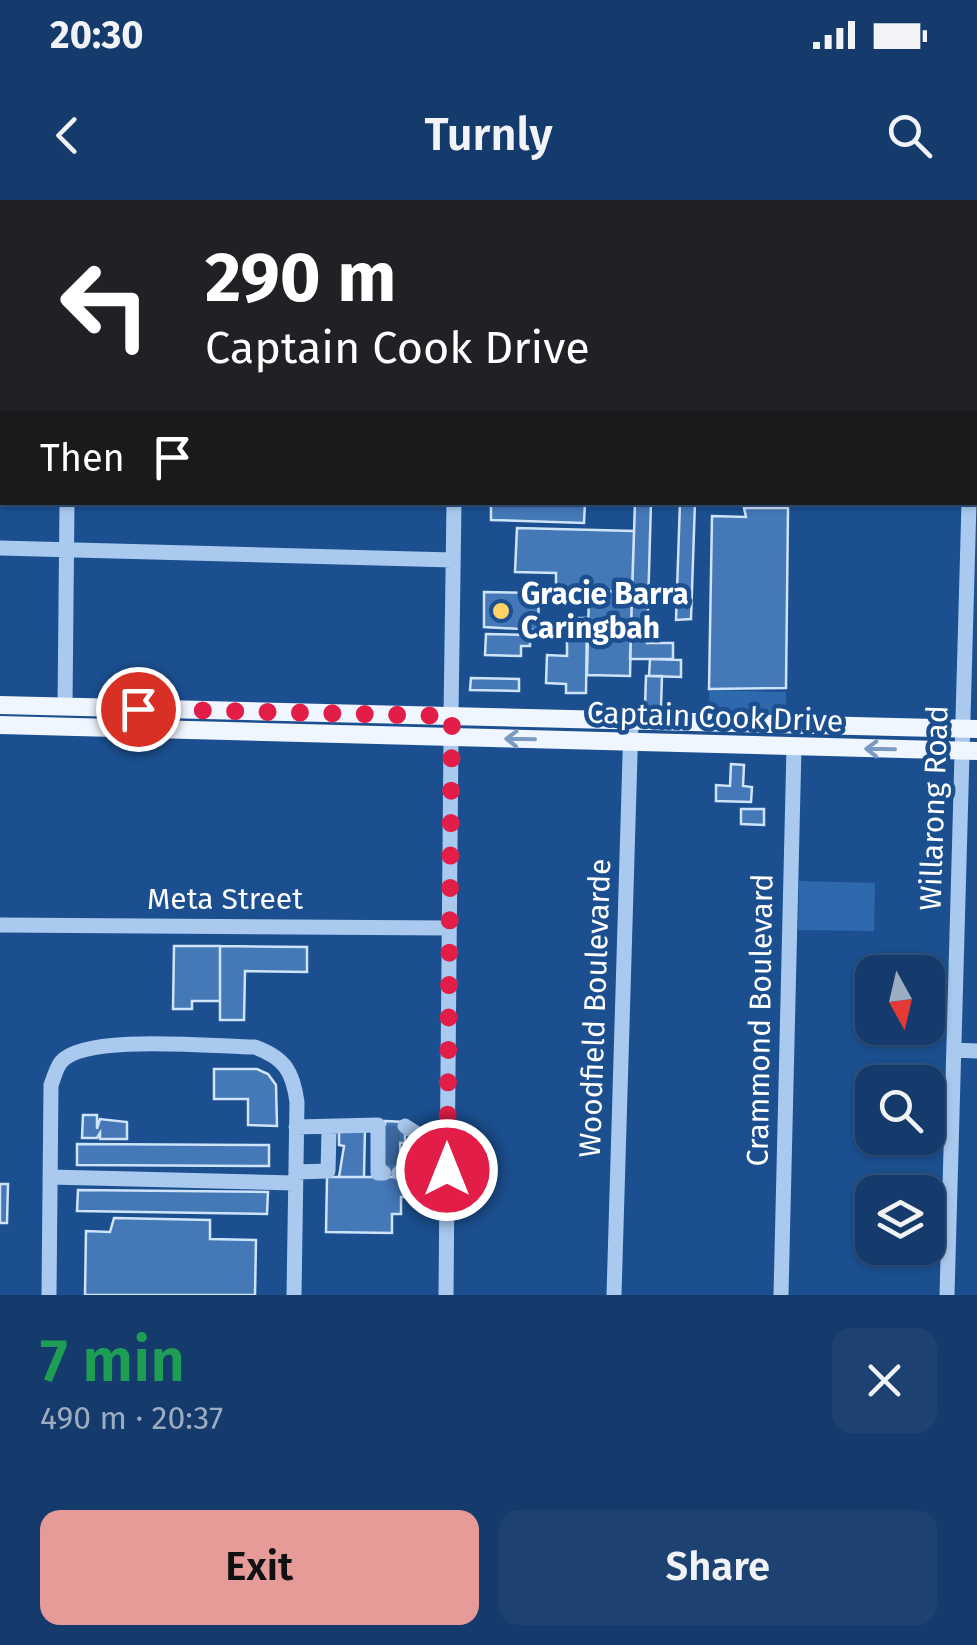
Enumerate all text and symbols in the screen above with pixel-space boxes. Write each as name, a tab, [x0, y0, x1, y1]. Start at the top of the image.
text: 20:30	[50, 12, 144, 58]
icon: back	[40, 108, 95, 163]
text: Turnly	[425, 108, 552, 162]
icon: search	[882, 108, 937, 163]
text: 290 m	[205, 236, 396, 320]
icon: left	[40, 240, 170, 370]
text: Captain Cook Drive	[205, 321, 590, 375]
icon: arrive	[145, 430, 200, 485]
text: Then	[40, 435, 125, 481]
place label: Gracie Barra Caringbah	[521, 576, 689, 646]
marker: Gracie Barra Caringbah	[490, 600, 512, 622]
pin	[96, 667, 181, 752]
icon: arrive	[111, 682, 166, 737]
street label: Captain Cook Drive	[586, 695, 844, 739]
street label: Willarong Road	[912, 705, 956, 911]
one-way arrow	[504, 729, 536, 748]
one-way arrow	[864, 739, 896, 758]
street label: Woodfield Boulevarde	[572, 858, 618, 1158]
street label: Crammond Boulevard	[739, 873, 781, 1167]
street label: Meta Street	[147, 881, 303, 917]
north arrow	[855, 955, 945, 1045]
map controls	[855, 955, 945, 1265]
button: search	[855, 1065, 945, 1155]
position arrow	[395, 1118, 499, 1222]
button: layers	[855, 1175, 945, 1265]
text: 7 min	[40, 1325, 185, 1397]
button: close	[832, 1328, 937, 1433]
text: 490 m · 20:37	[40, 1399, 223, 1437]
button: Exit	[40, 1510, 479, 1625]
button: Share	[499, 1510, 937, 1625]

